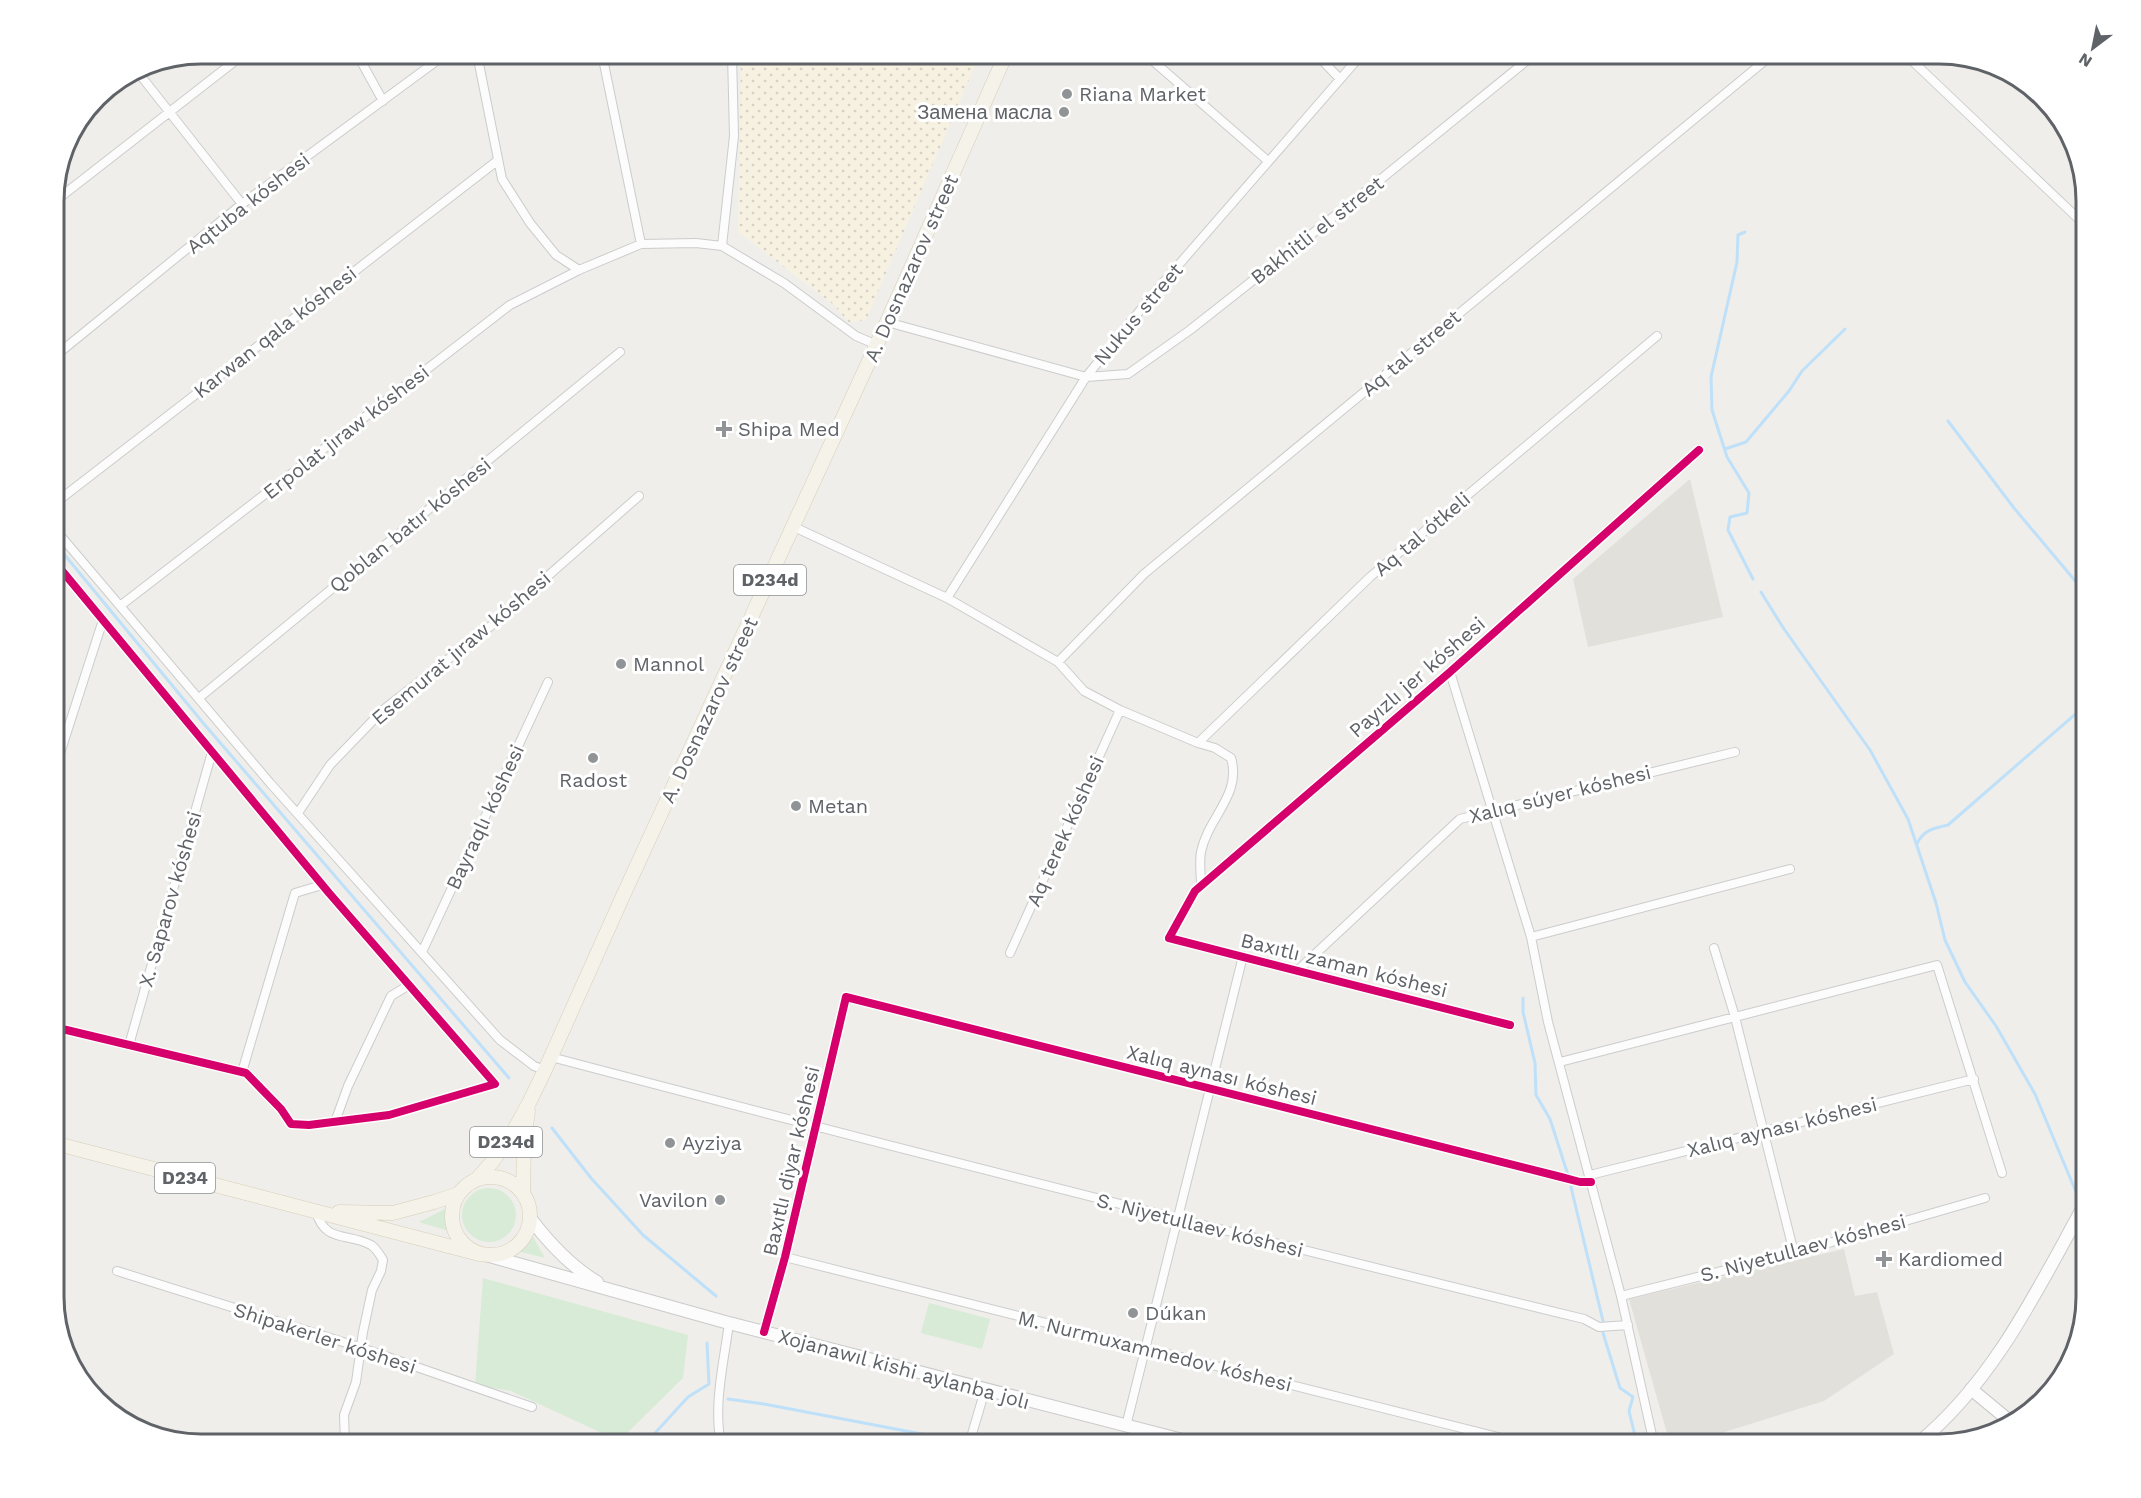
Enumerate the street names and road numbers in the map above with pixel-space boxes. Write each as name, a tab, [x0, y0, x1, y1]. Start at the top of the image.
street label: Aqtuba kóshesi	[182, 147, 314, 259]
street label: A. Dosnazarov street	[859, 170, 963, 365]
street label: Bakhitli el street	[1246, 170, 1389, 289]
street label: Nukus street	[1088, 258, 1188, 370]
street label: Karwan qala kóshesi	[189, 261, 361, 403]
street label: Aq tal street	[1357, 304, 1466, 401]
street label: Erpolat jıraw kóshesi	[258, 360, 434, 504]
street label: Qoblan batır kóshesi	[324, 452, 496, 598]
street label: Aq tal ótkeli	[1369, 487, 1475, 581]
road number: D234d	[734, 565, 806, 595]
street label: Esemurat jıraw kóshesi	[367, 566, 555, 730]
street label: Payızlı jer kóshesi	[1344, 611, 1490, 743]
street label: A. Dosnazarov street	[655, 613, 763, 807]
street label: Bayraqlı kóshesi	[441, 741, 529, 893]
street label: Aq terek kóshesi	[1021, 752, 1109, 910]
street label: Xalıq súyer kóshesi	[1467, 760, 1653, 828]
street label: X. Saparov kóshesi	[133, 808, 207, 990]
street label: Baxıtlı zaman kóshesi	[1238, 928, 1450, 1002]
street label: Xalıq aynası kóshesi	[1125, 1040, 1319, 1110]
street label: Baxıtlı diyar kóshesi	[757, 1064, 825, 1258]
street label: Xalıq aynası kóshesi	[1685, 1092, 1879, 1162]
road number: D234d	[470, 1127, 542, 1157]
road number: D234	[155, 1163, 215, 1193]
street label: S. Niyetullaev kóshesi	[1094, 1188, 1306, 1262]
street label: S. Niyetullaev kóshesi	[1697, 1209, 1909, 1287]
street label: Shipakerler kóshesi	[231, 1297, 419, 1379]
street label: M. Nurmuxammedov kóshesi	[1015, 1305, 1295, 1397]
street label: Xojanawıl kishi aylanba jolı	[776, 1324, 1032, 1414]

